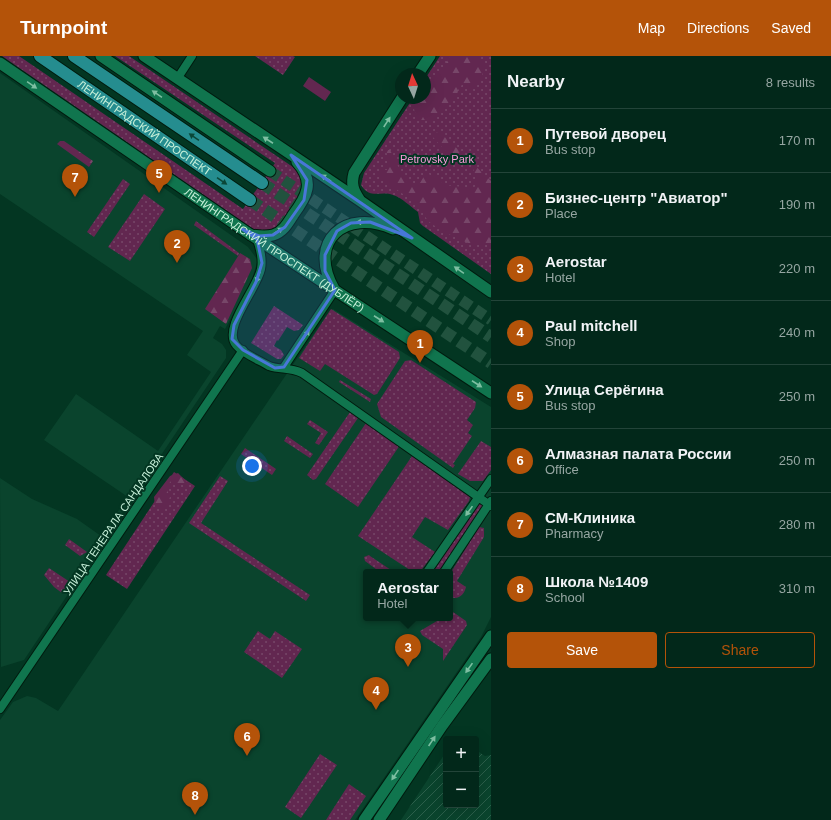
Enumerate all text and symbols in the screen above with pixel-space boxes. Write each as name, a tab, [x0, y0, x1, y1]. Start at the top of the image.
text: Turnpoint	[20, 17, 107, 38]
text: Map	[638, 20, 665, 36]
text: Directions	[687, 20, 749, 36]
text: Saved	[771, 20, 811, 36]
north arrow	[395, 68, 431, 104]
text: Nearby	[507, 72, 565, 91]
text: 8 results	[766, 75, 815, 90]
street label: ЛЕНИНГРАДСКИЙ ПРОСПЕКТ	[76, 78, 214, 178]
one-way arrow	[27, 81, 37, 89]
one-way arrow	[151, 90, 162, 98]
one-way arrow	[383, 116, 391, 127]
text: Путевой дворец	[545, 125, 666, 142]
text: 1	[516, 133, 524, 148]
text: 170 m	[779, 133, 815, 148]
one-way arrow	[189, 134, 200, 141]
one-way arrow	[262, 136, 273, 144]
text: Bus stop	[545, 142, 596, 157]
park label: Petrovsky Park	[400, 153, 474, 165]
pin: 5	[146, 160, 172, 193]
pin: 7	[62, 164, 88, 197]
one-way arrow	[321, 174, 331, 182]
one-way arrow	[217, 177, 227, 185]
street label: ЛЕНИНГРАДСКИЙ ПРОСПЕКТ (ДУБЛЁР)	[182, 185, 367, 314]
text: Бизнес-центр "Авиатор"	[545, 189, 728, 206]
text: 2	[516, 197, 524, 212]
text: 190 m	[779, 197, 815, 212]
text: Place	[545, 206, 578, 221]
one-way arrow	[355, 219, 368, 225]
one-way arrow	[273, 227, 284, 235]
pin: 2	[164, 230, 190, 263]
text: Aerostar	[545, 253, 607, 270]
text: 3	[516, 261, 524, 276]
text: 220 m	[779, 261, 815, 276]
one-way arrow	[454, 266, 464, 274]
text: Hotel	[545, 270, 575, 285]
one-way arrow	[255, 272, 261, 284]
one-way arrow	[374, 315, 384, 323]
text: Paul mitchell	[545, 317, 638, 334]
text: 4	[516, 325, 524, 340]
text: 240 m	[779, 325, 815, 340]
one-way arrow	[302, 330, 310, 340]
pin: 1	[407, 330, 433, 363]
text: Shop	[545, 334, 575, 349]
one-way arrow	[471, 380, 482, 388]
text: Улица Серёгина	[545, 381, 664, 398]
text: 5	[516, 389, 524, 404]
text: 250 m	[779, 389, 815, 404]
text: Bus stop	[545, 398, 596, 413]
text: Алмазная палата России	[545, 445, 731, 462]
street label: УЛИЦА ГЕНЕРАЛА САНДАЛОВА	[61, 450, 166, 597]
text: 6	[516, 453, 524, 468]
text: 250 m	[779, 453, 815, 468]
your location	[242, 456, 262, 476]
text: Office	[545, 462, 579, 477]
one-way arrow	[465, 506, 473, 516]
text: СМ-Клиника	[545, 509, 635, 526]
text: 7	[516, 517, 524, 532]
text: 280 m	[779, 517, 815, 532]
text: Pharmacy	[545, 526, 604, 541]
popup	[363, 569, 453, 621]
text: Школа №1409	[545, 573, 648, 590]
text: Aerostar	[377, 579, 439, 596]
text: 8	[516, 581, 524, 596]
text: 310 m	[779, 581, 815, 596]
text: School	[545, 590, 585, 605]
text: Hotel	[377, 596, 408, 611]
button: Save	[507, 632, 657, 668]
button: Share	[665, 632, 815, 668]
pin: 3	[395, 634, 421, 667]
one-way arrow	[465, 662, 473, 673]
pin: 4	[363, 677, 389, 710]
pin: 6	[234, 723, 260, 756]
one-way arrow	[428, 736, 436, 746]
map controls	[443, 736, 479, 808]
button: +	[443, 736, 479, 772]
one-way arrow	[391, 770, 399, 780]
button: −	[443, 772, 479, 808]
pin: 8	[182, 782, 208, 815]

